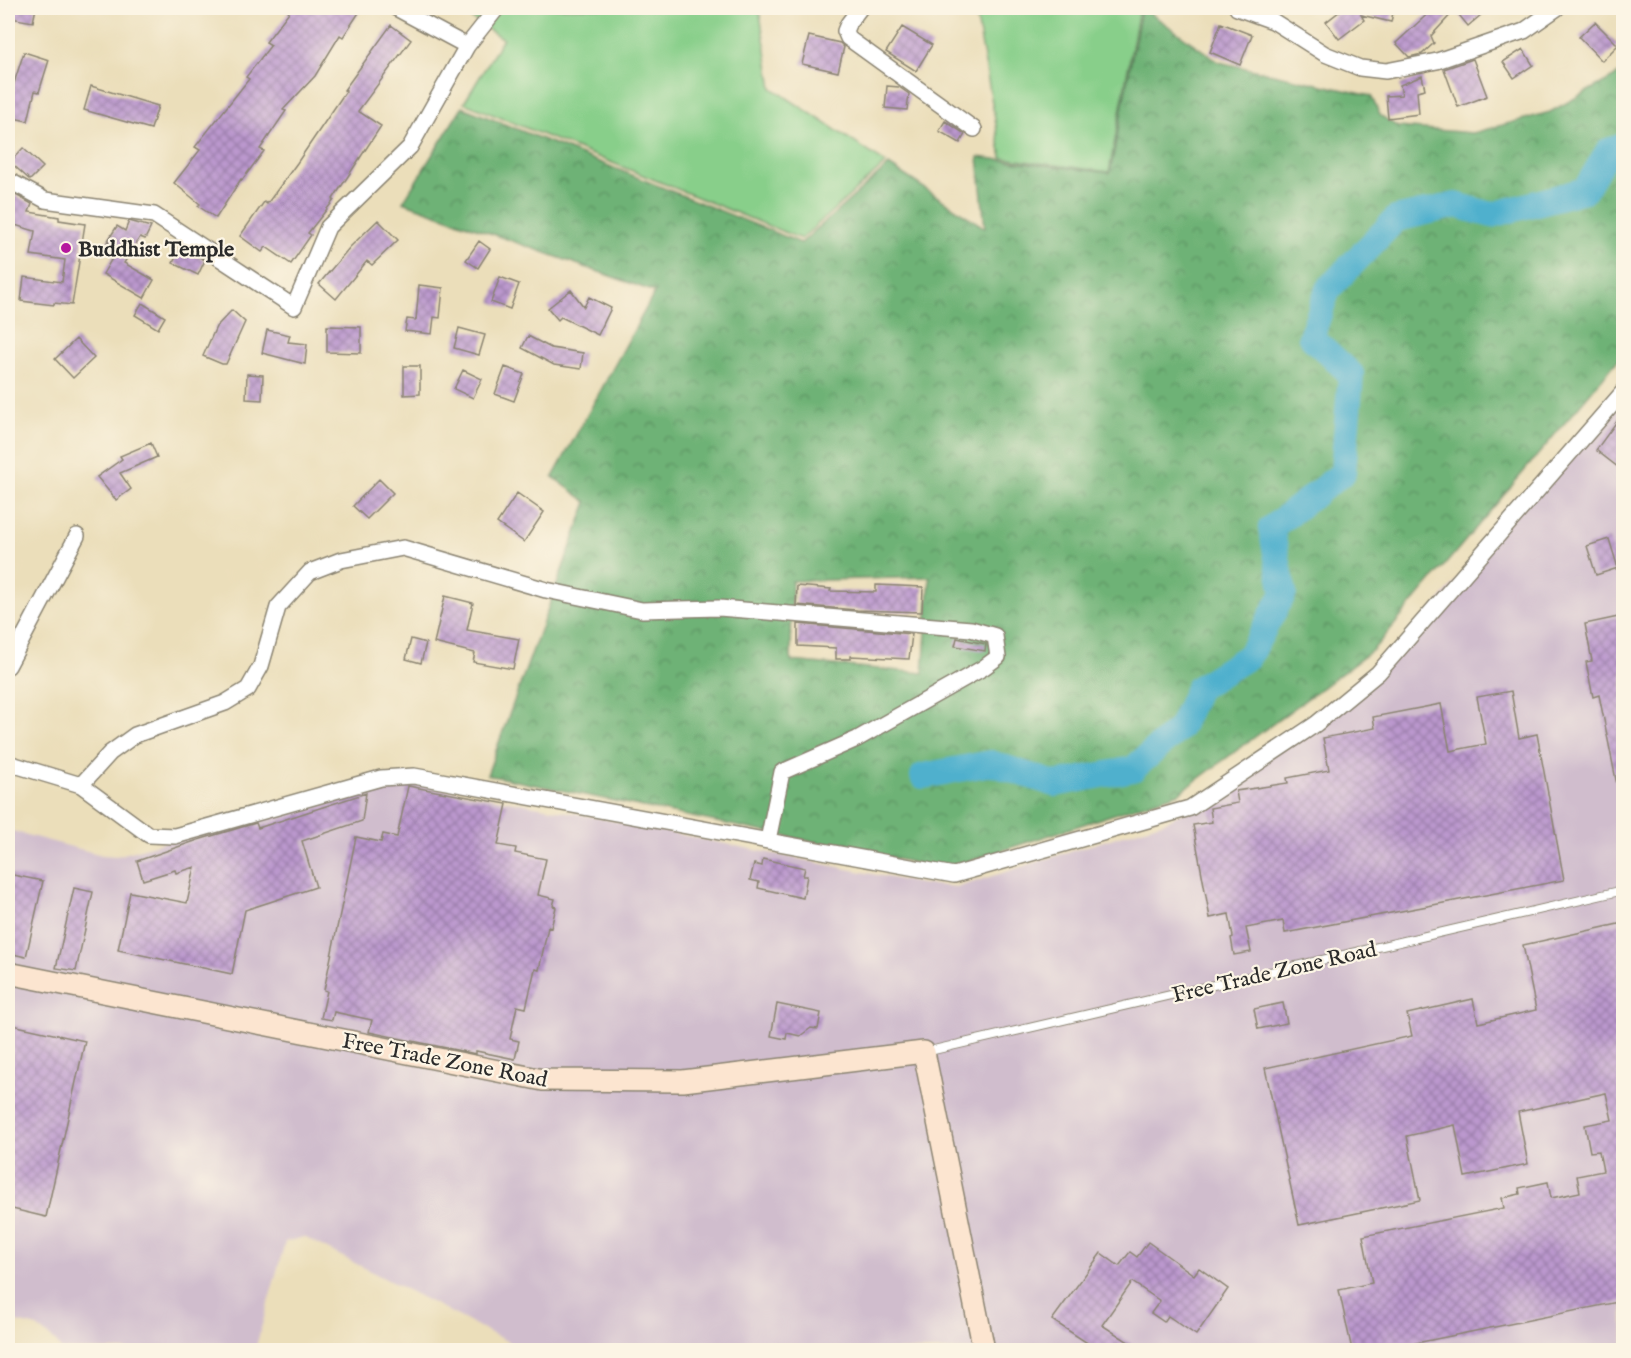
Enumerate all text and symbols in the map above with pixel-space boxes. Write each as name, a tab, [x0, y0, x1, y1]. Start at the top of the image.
place label: Buddhist Temple	[78, 236, 234, 264]
marker: Buddhist Temple	[59, 241, 73, 255]
street label: Free Trade Zone Road	[1170, 936, 1380, 1010]
street label: Free Trade Zone Road	[339, 1027, 550, 1095]

